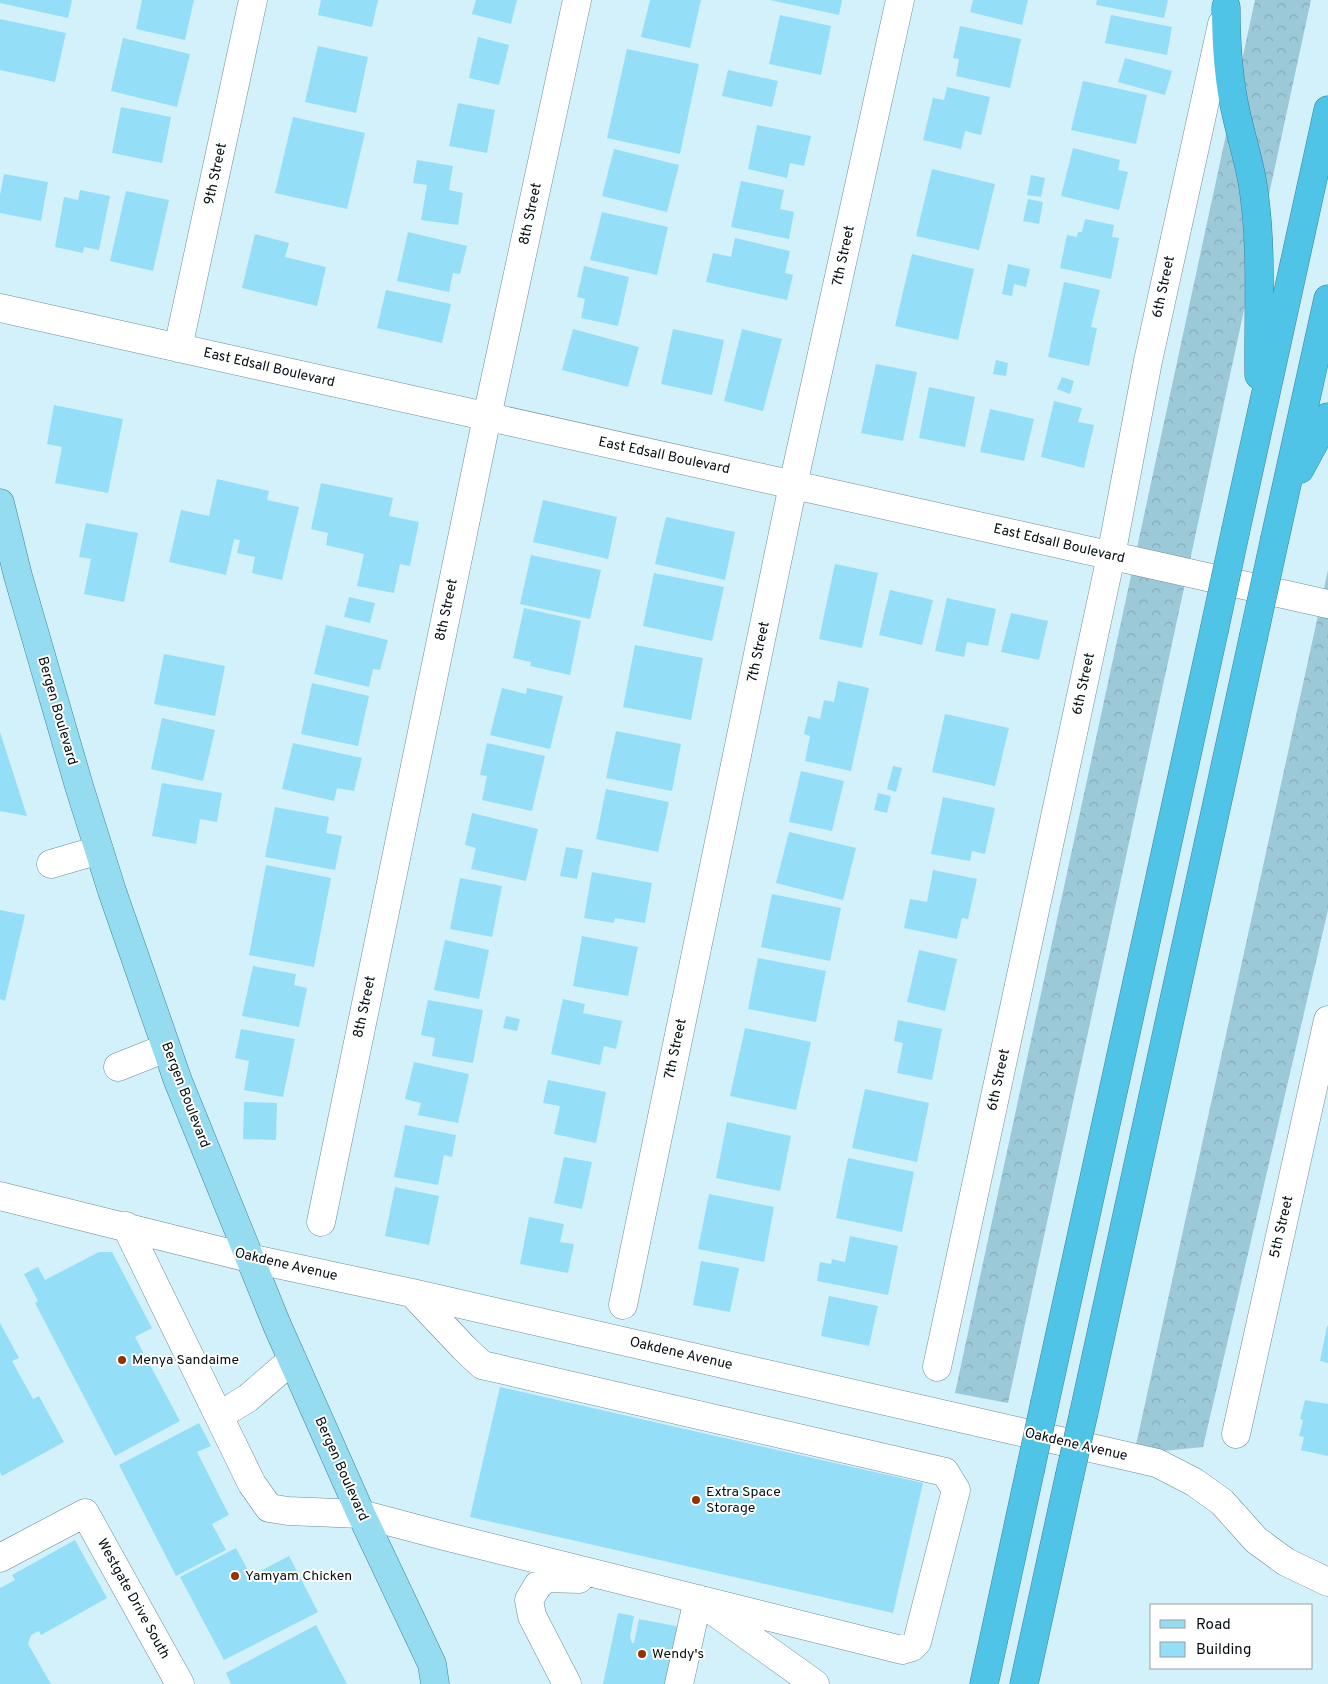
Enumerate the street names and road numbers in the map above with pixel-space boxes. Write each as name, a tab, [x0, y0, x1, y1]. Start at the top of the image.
street label: 9th Street	[201, 141, 231, 207]
street label: 8th Street	[516, 181, 546, 247]
street label: 7th Street	[829, 224, 859, 288]
street label: 6th Street	[1149, 254, 1179, 320]
street label: East Edsall Boulevard	[202, 345, 336, 391]
street label: East Edsall Boulevard	[597, 434, 731, 478]
street label: East Edsall Boulevard	[992, 521, 1126, 567]
street label: 8th Street	[432, 577, 462, 643]
street label: 7th Street	[744, 620, 774, 684]
street label: 6th Street	[1069, 651, 1099, 717]
street label: Bergen Boulevard	[33, 655, 81, 767]
street label: 8th Street	[350, 974, 380, 1040]
street label: 7th Street	[661, 1017, 691, 1081]
street label: Bergen Boulevard	[157, 1040, 213, 1150]
street label: 6th Street	[984, 1047, 1014, 1113]
street label: 5th Street	[1267, 1194, 1297, 1260]
street label: Oakdene Avenue	[233, 1245, 339, 1285]
street label: Oakdene Avenue	[628, 1334, 734, 1374]
street label: Bergen Boulevard	[310, 1414, 372, 1524]
street label: Oakdene Avenue	[1023, 1425, 1129, 1465]
street label: Westgate Drive South	[93, 1536, 173, 1662]

